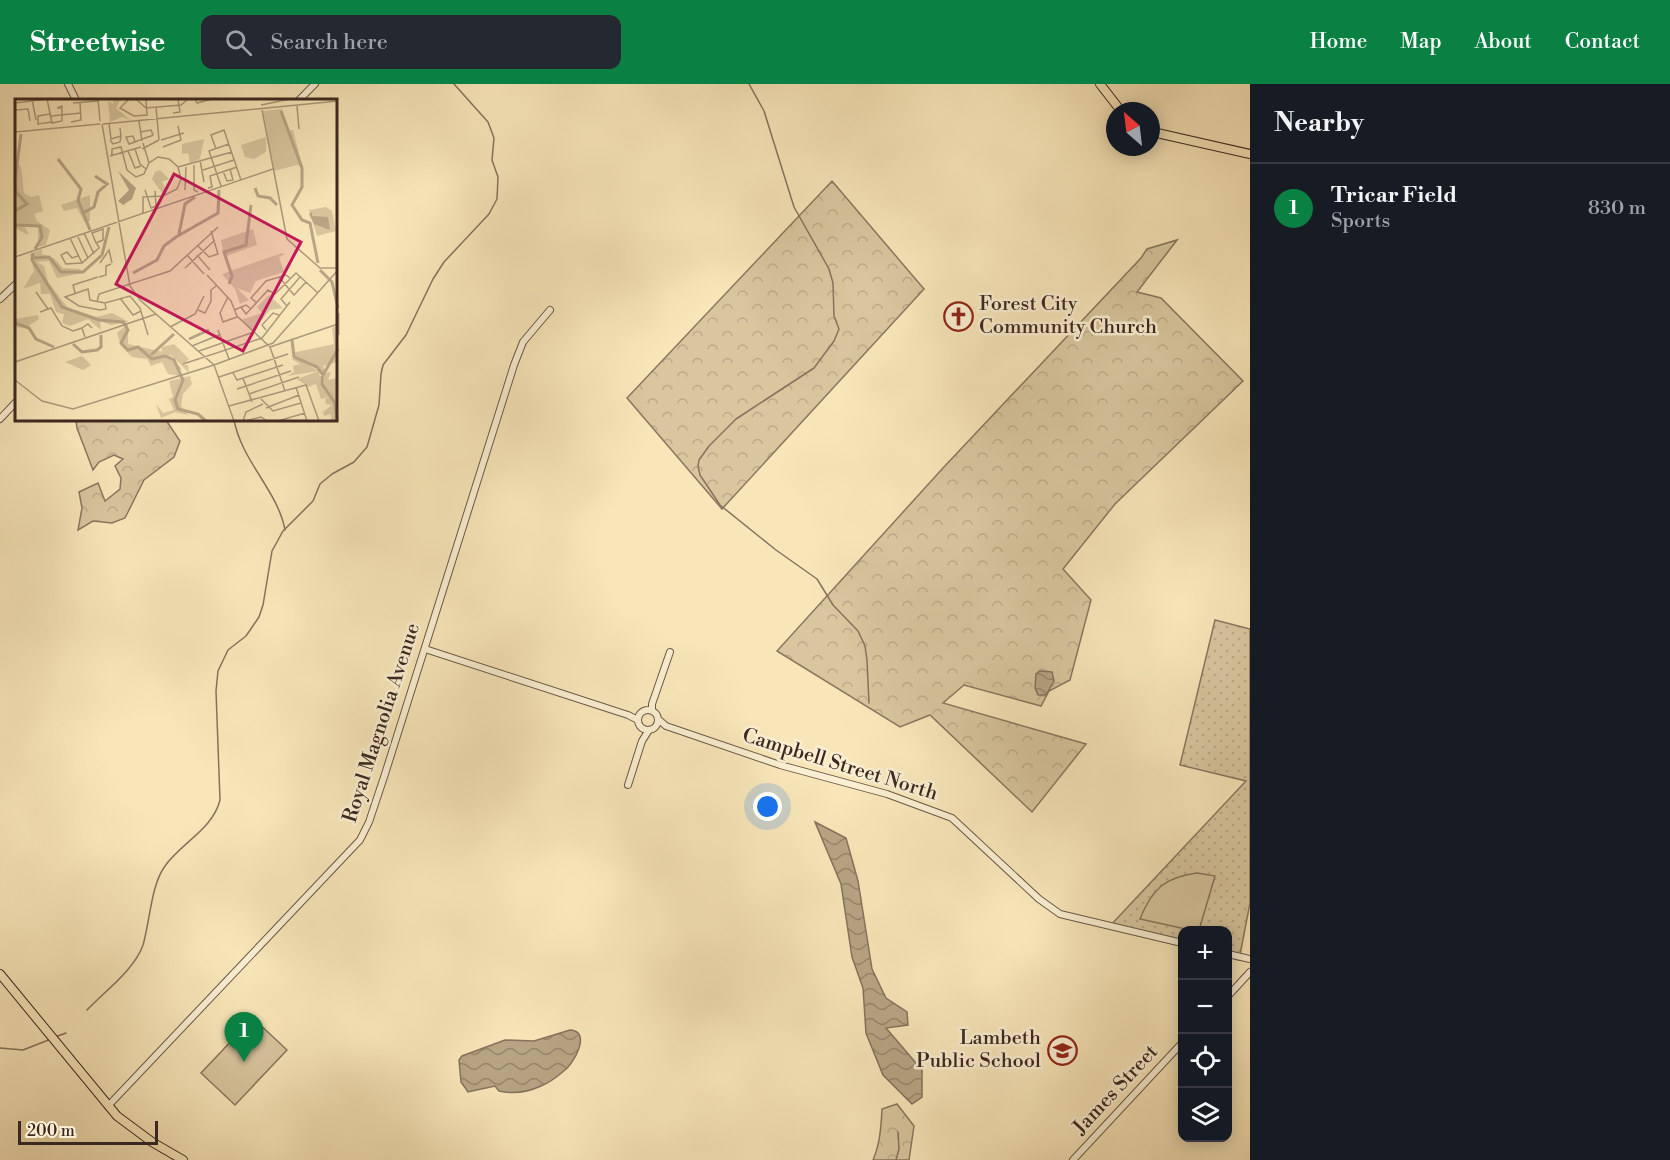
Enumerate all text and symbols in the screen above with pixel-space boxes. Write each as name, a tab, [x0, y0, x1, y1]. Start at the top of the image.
search box	[201, 15, 621, 69]
text: Streetwise	[30, 25, 165, 60]
icon: search	[222, 26, 255, 59]
text: Search here	[270, 29, 388, 56]
text: Home	[1310, 29, 1367, 55]
text: Map	[1400, 29, 1442, 55]
text: About	[1475, 29, 1532, 55]
text: Contact	[1565, 29, 1640, 55]
inset map	[15, 99, 338, 422]
north arrow	[1106, 102, 1160, 156]
text: Nearby	[1274, 107, 1364, 139]
text: Tricar Field	[1331, 182, 1457, 209]
text: 1	[1289, 196, 1298, 221]
text: 830 m	[1588, 196, 1646, 221]
text: Sports	[1331, 209, 1390, 234]
place label: Forest City Community Church	[979, 292, 1157, 340]
church icon: Forest City Community Church	[942, 300, 974, 332]
street label: Royal Magnolia Avenue	[338, 620, 426, 826]
street label: Campbell Street North	[739, 723, 941, 807]
your location	[753, 792, 782, 821]
map controls	[1178, 926, 1232, 1142]
button: +	[1178, 926, 1232, 980]
button: −	[1178, 980, 1232, 1034]
pin: 1	[224, 1012, 264, 1062]
place label: Lambeth Public School	[916, 1026, 1041, 1074]
school or university icon: Lambeth Public School	[1046, 1034, 1078, 1066]
button: locate	[1178, 1034, 1232, 1088]
street label: James Street	[1067, 1040, 1164, 1141]
button: layers	[1178, 1088, 1232, 1142]
scale bar	[18, 1118, 158, 1146]
text: 200 m	[27, 1121, 75, 1141]

